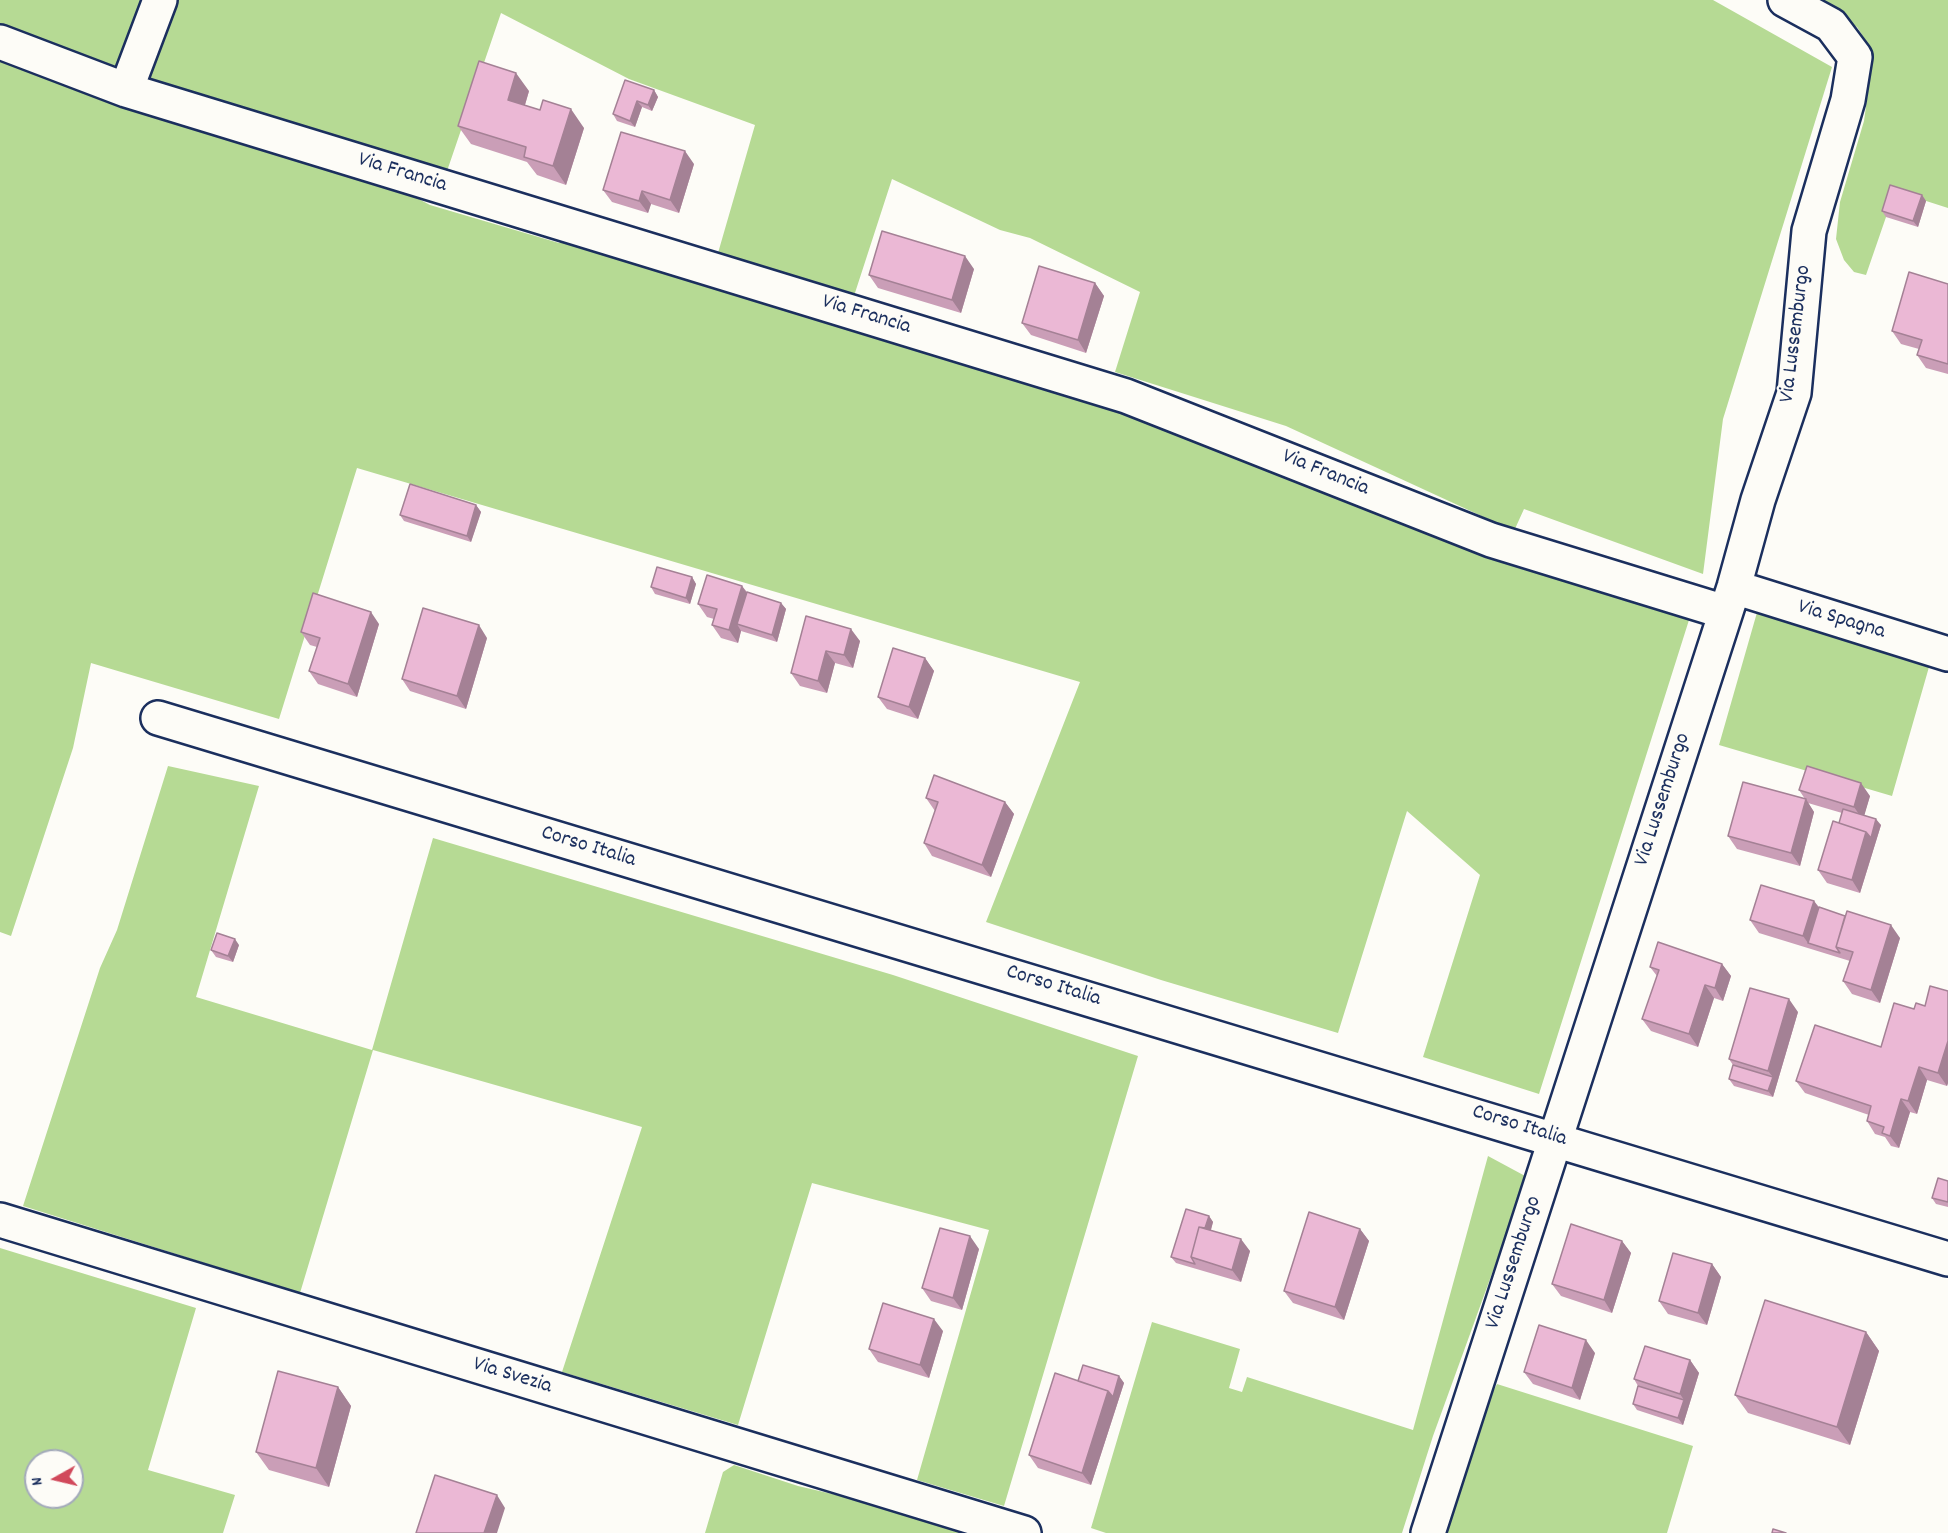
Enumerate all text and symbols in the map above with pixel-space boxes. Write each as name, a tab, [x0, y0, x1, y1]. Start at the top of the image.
street label: Via Francia	[354, 148, 450, 200]
street label: Via Lussemburgo	[1775, 264, 1819, 404]
street label: Via Francia	[818, 290, 914, 342]
street label: Via Francia	[1278, 445, 1372, 503]
street label: Via Spagna	[1794, 595, 1888, 647]
street label: Via Lussemburgo	[1630, 730, 1698, 870]
street label: Corso Italia	[537, 821, 639, 875]
street label: Corso Italia	[1002, 960, 1104, 1014]
street label: Corso Italia	[1468, 1100, 1570, 1154]
street label: Via Lussemburgo	[1481, 1193, 1549, 1333]
street label: Via Svezia	[469, 1353, 555, 1401]
north arrow	[24, 1449, 84, 1509]
text: N	[26, 1476, 50, 1487]

